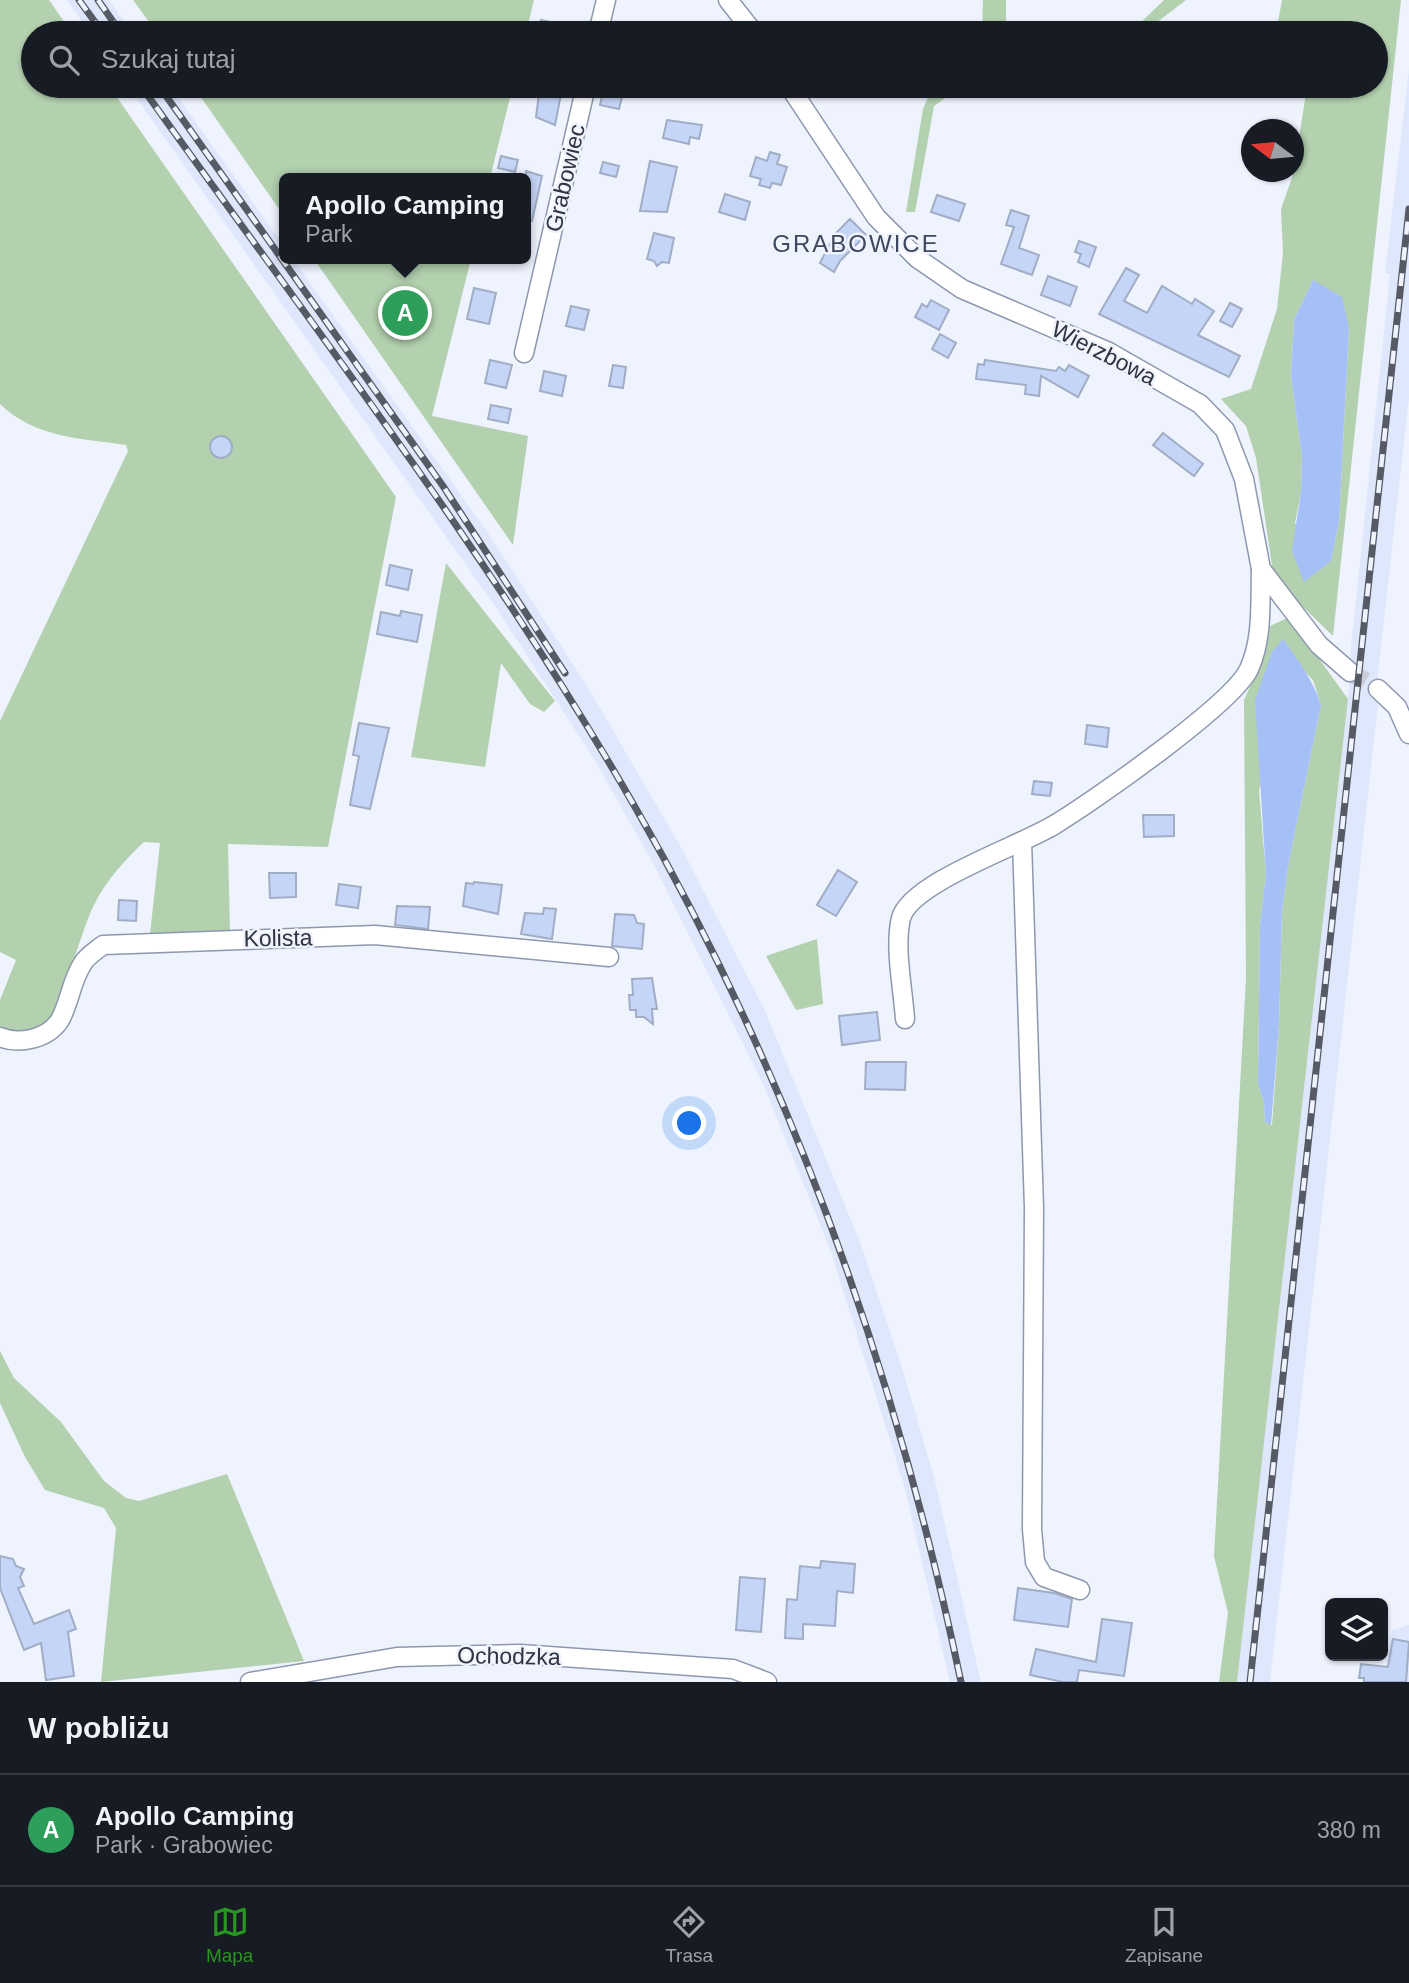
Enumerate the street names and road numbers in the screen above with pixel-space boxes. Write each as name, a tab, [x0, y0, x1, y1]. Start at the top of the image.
street label: Grabowiec	[540, 122, 590, 234]
street label: Wierzbowa	[1047, 316, 1161, 390]
street label: Kolista	[243, 924, 313, 952]
street label: Ochodzka	[457, 1642, 561, 1670]

